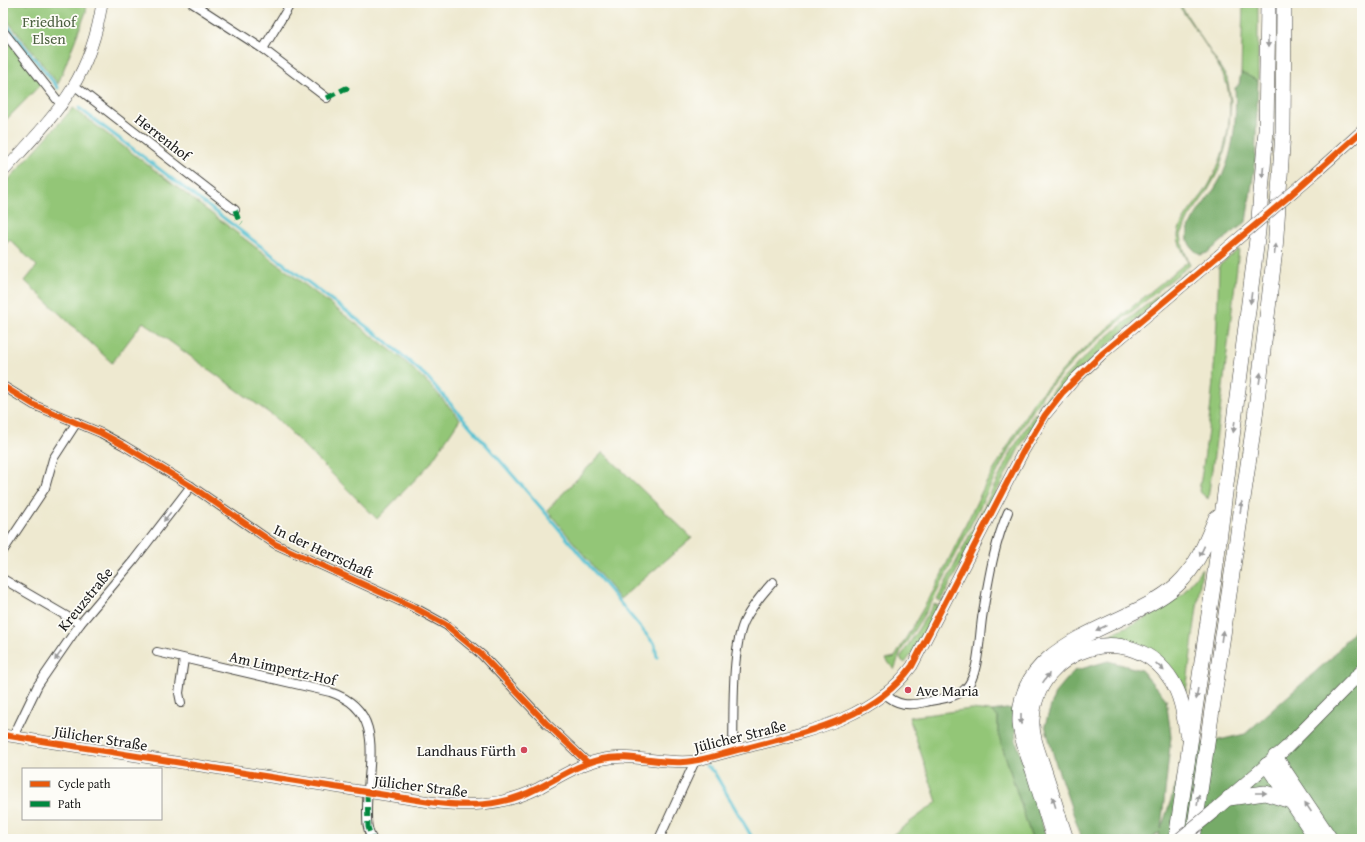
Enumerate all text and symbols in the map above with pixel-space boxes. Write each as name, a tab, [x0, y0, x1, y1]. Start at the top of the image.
park label: Friedhof Elsen	[22, 11, 78, 49]
one-way arrow	[1265, 36, 1271, 49]
street label: Herrenhof	[131, 109, 197, 167]
one-way arrow	[1260, 166, 1267, 178]
one-way arrow	[1271, 243, 1278, 255]
one-way arrow	[1248, 292, 1254, 304]
one-way arrow	[1257, 372, 1263, 384]
one-way arrow	[1231, 421, 1237, 433]
one-way arrow	[1238, 501, 1244, 513]
one-way arrow	[163, 512, 172, 523]
street label: In der Herrschaft	[271, 519, 378, 584]
one-way arrow	[1199, 546, 1205, 557]
street label: Kreuzstraße	[53, 563, 117, 635]
one-way arrow	[1095, 625, 1107, 631]
one-way arrow	[1219, 630, 1225, 642]
street label: Am Limpertz-Hof	[227, 645, 341, 691]
one-way arrow	[54, 651, 62, 661]
one-way arrow	[1155, 662, 1165, 671]
one-way arrow	[1042, 673, 1050, 683]
place label: Ave Maria	[916, 680, 979, 701]
marker: Ave Maria	[903, 685, 913, 695]
one-way arrow	[1194, 688, 1200, 700]
one-way arrow	[1018, 713, 1024, 726]
street label: Jülicher Straße	[690, 714, 788, 758]
street label: Jülicher Straße	[51, 720, 149, 756]
place label: Landhaus Fürth	[417, 740, 517, 761]
marker: Landhaus Fürth	[519, 745, 529, 755]
legend	[22, 768, 162, 820]
street label: Jülicher Straße	[371, 770, 469, 802]
text: Cycle path	[58, 775, 111, 792]
one-way arrow	[1255, 790, 1267, 797]
one-way arrow	[1195, 794, 1201, 806]
text: Path	[58, 795, 81, 812]
one-way arrow	[1051, 795, 1057, 807]
one-way arrow	[1305, 801, 1312, 812]

